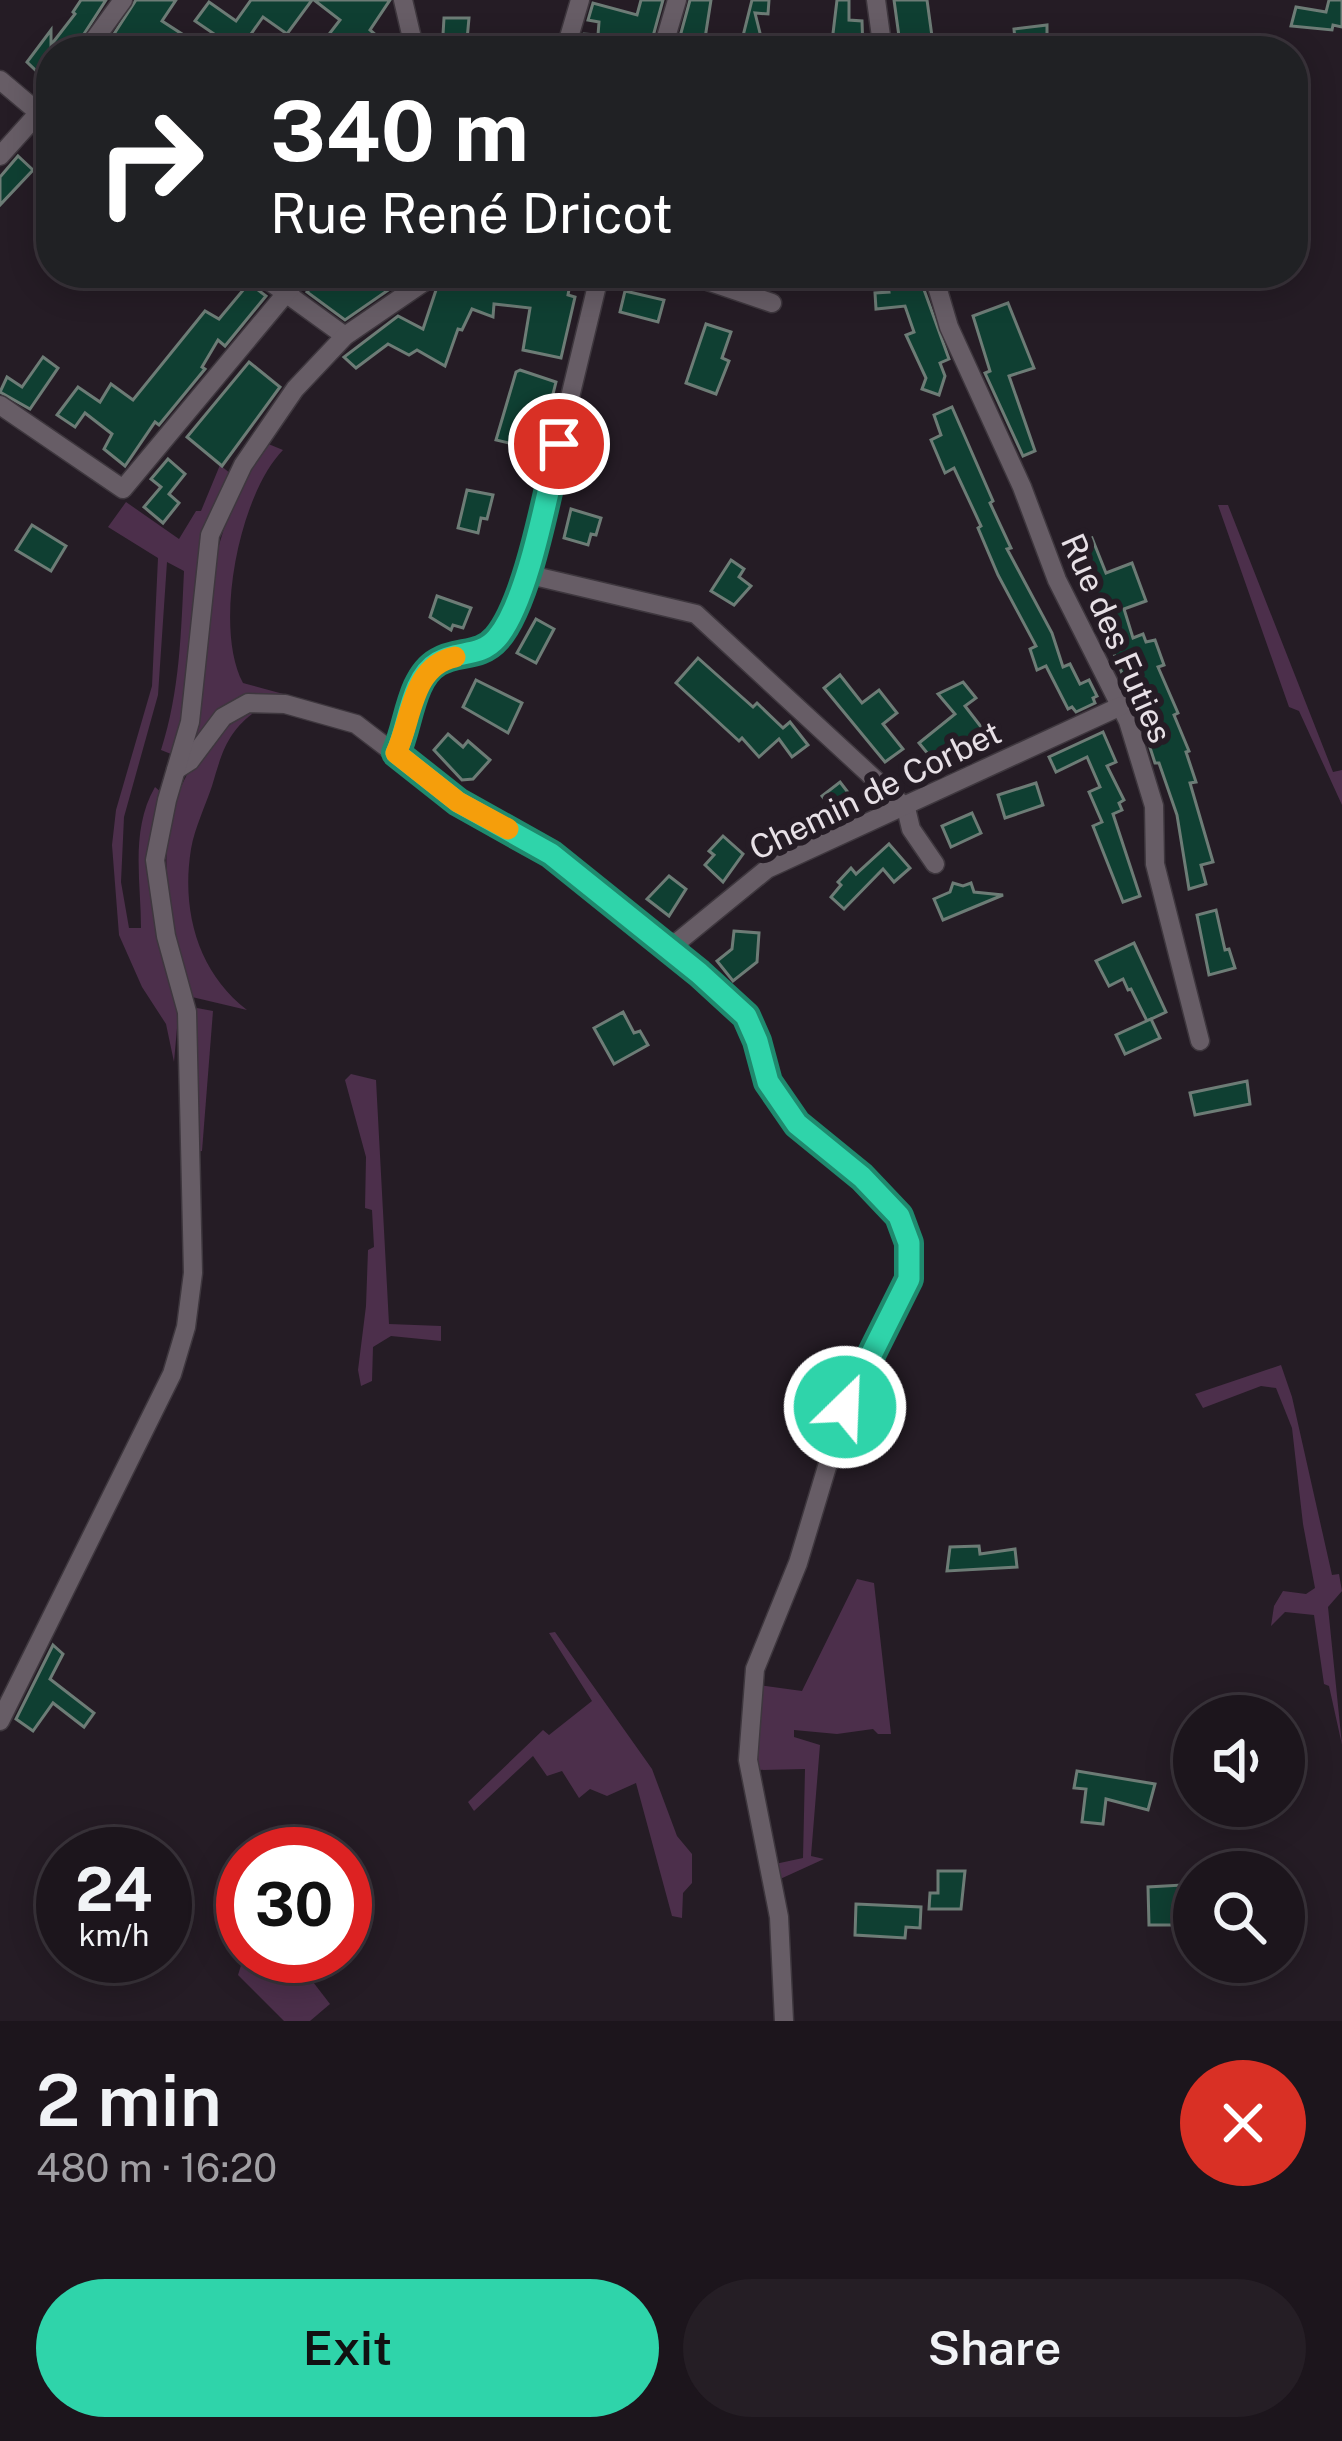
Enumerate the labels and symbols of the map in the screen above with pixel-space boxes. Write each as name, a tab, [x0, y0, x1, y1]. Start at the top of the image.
pin	[508, 393, 610, 495]
street label: Rue des Futies	[1054, 528, 1180, 748]
street label: Chemin de Corbet	[743, 713, 1007, 867]
position arrow	[782, 1344, 908, 1470]
speed limit sign: 30	[216, 1827, 372, 1983]

